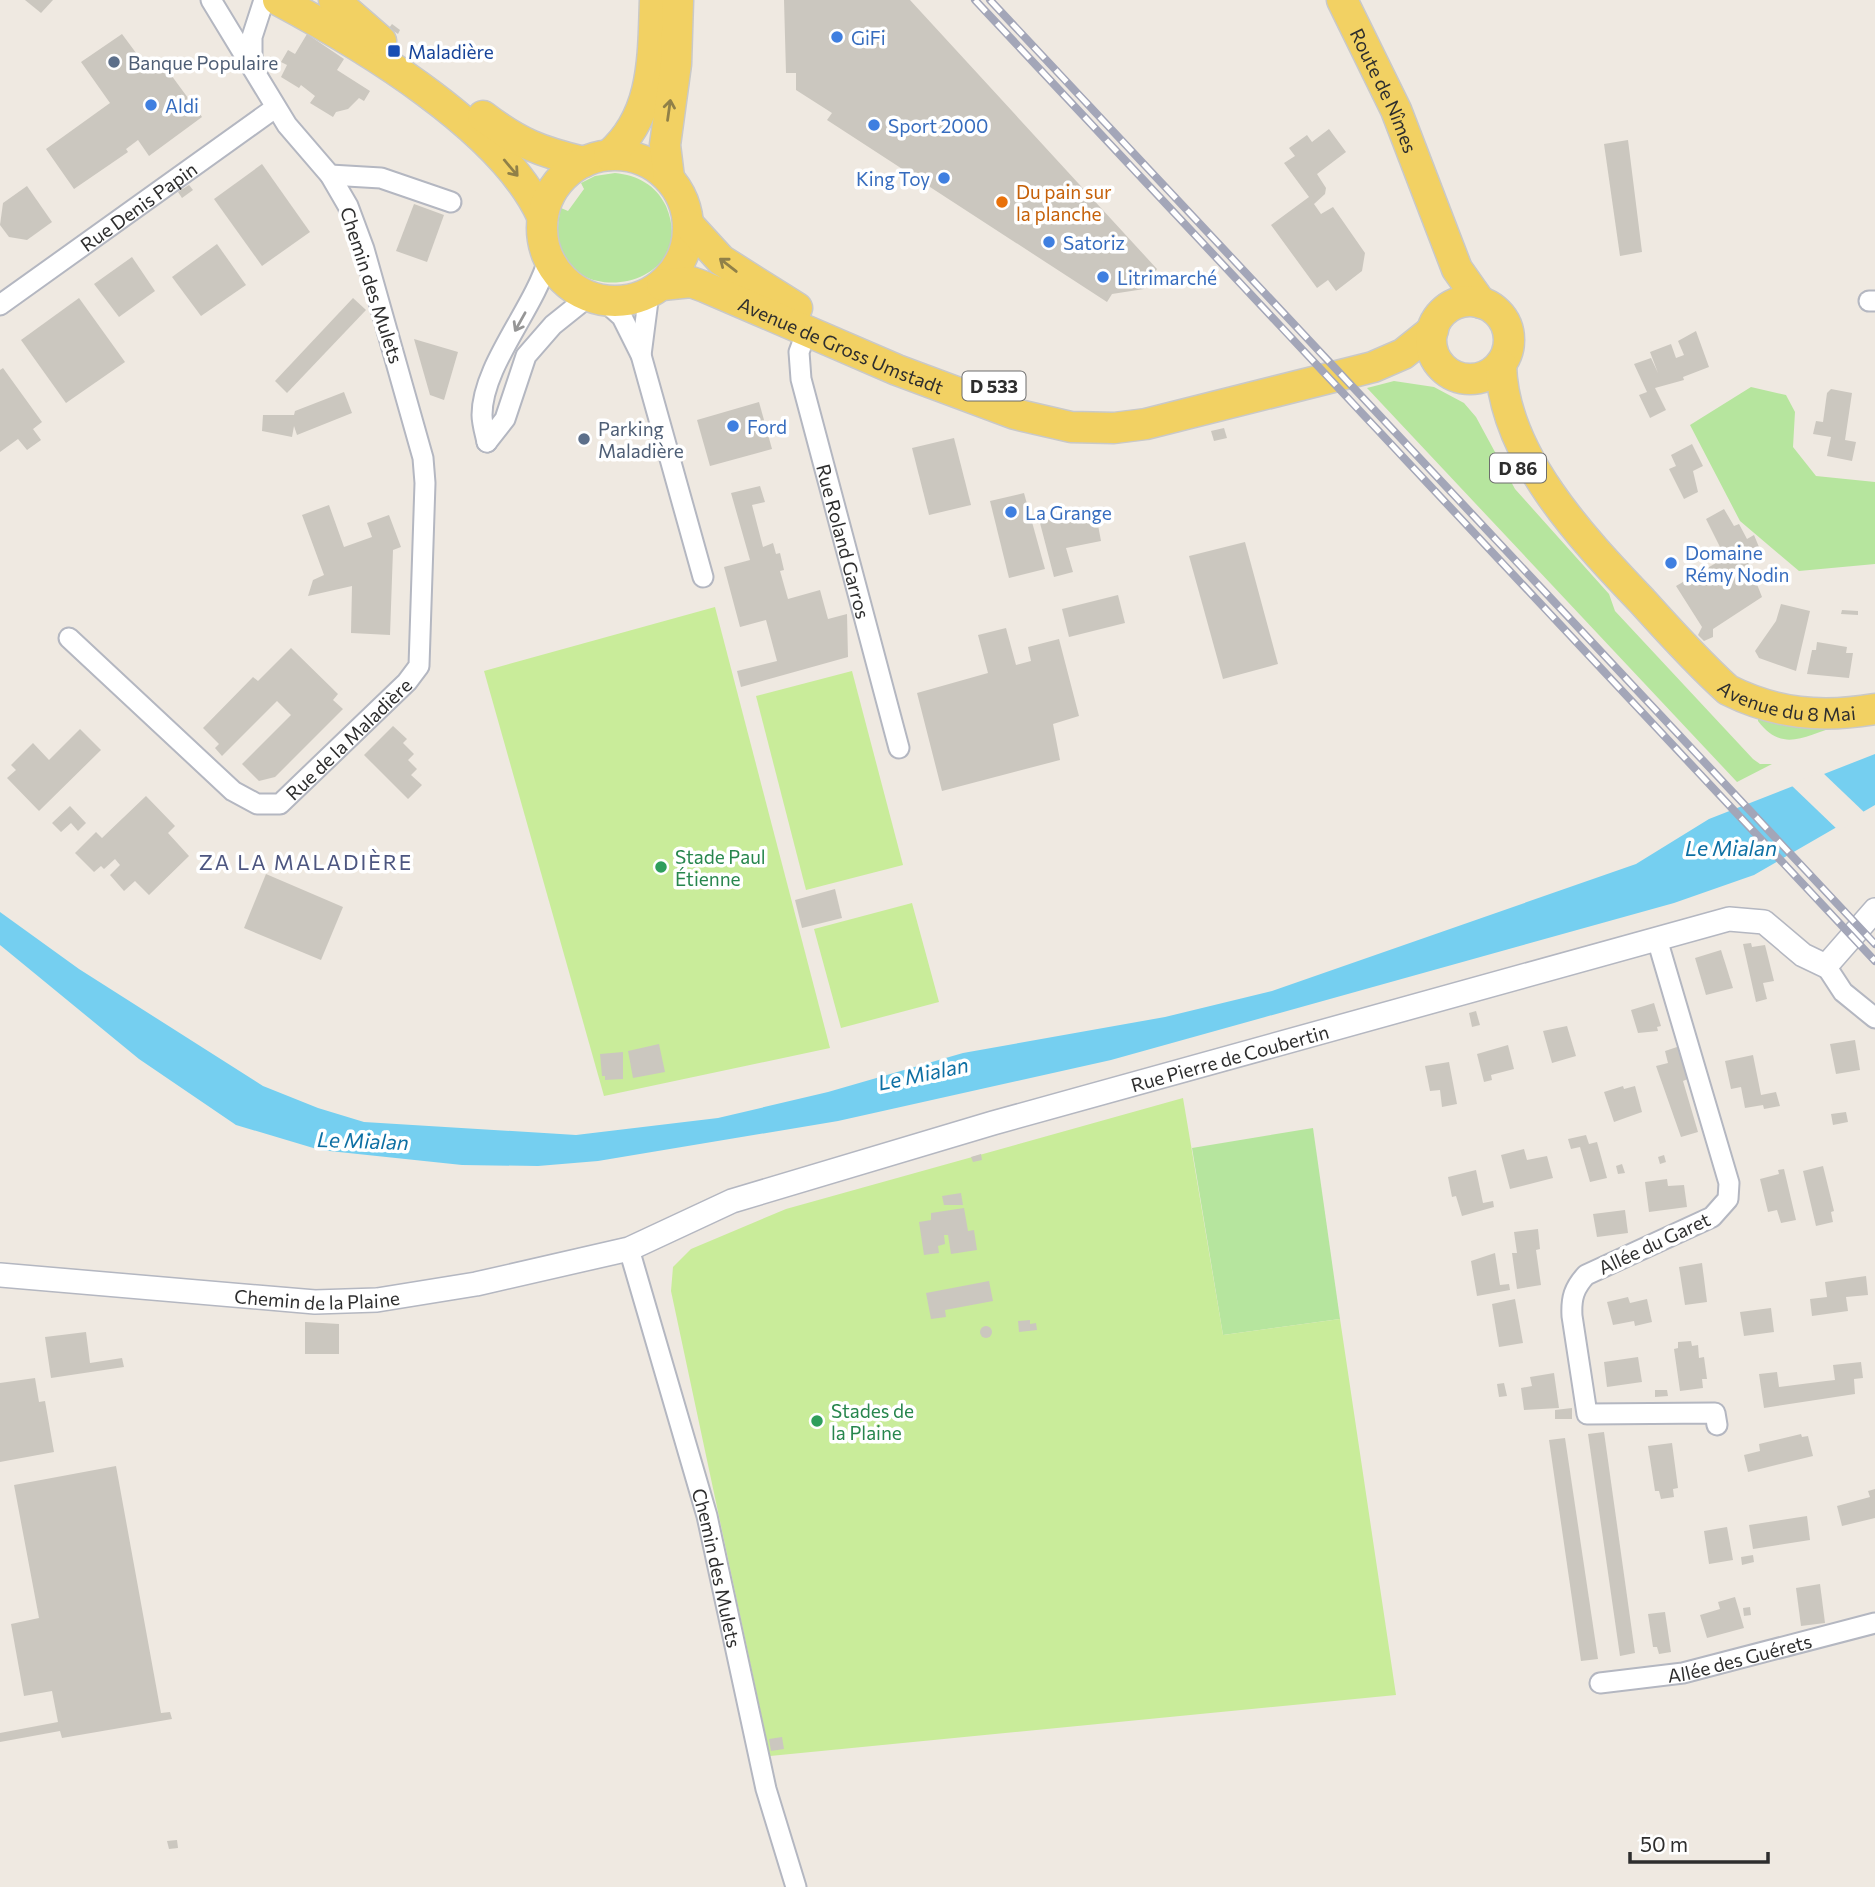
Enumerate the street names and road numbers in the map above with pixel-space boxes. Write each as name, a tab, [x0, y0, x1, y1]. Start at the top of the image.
street label: Route de Nîmes	[1346, 24, 1423, 156]
street label: Rue Denis Papin	[75, 156, 201, 256]
street label: Chemin des Mulets	[336, 204, 408, 366]
street label: Avenue de Gross Umstadt	[735, 291, 947, 398]
road number: D 533	[962, 372, 1026, 400]
road number: D 86	[1490, 454, 1546, 482]
street label: Rue Roland Garros	[812, 461, 876, 621]
street label: Rue de la Maladière	[280, 673, 416, 804]
street label: Avenue du 8 Mai	[1714, 675, 1857, 725]
street label: Rue Pierre de Coubertin	[1128, 1019, 1331, 1096]
street label: Allée du Garet	[1595, 1207, 1714, 1279]
street label: Chemin de la Plaine	[233, 1284, 401, 1313]
street label: Chemin des Mulets	[688, 1485, 747, 1650]
street label: Allée des Guérets	[1666, 1629, 1814, 1686]

